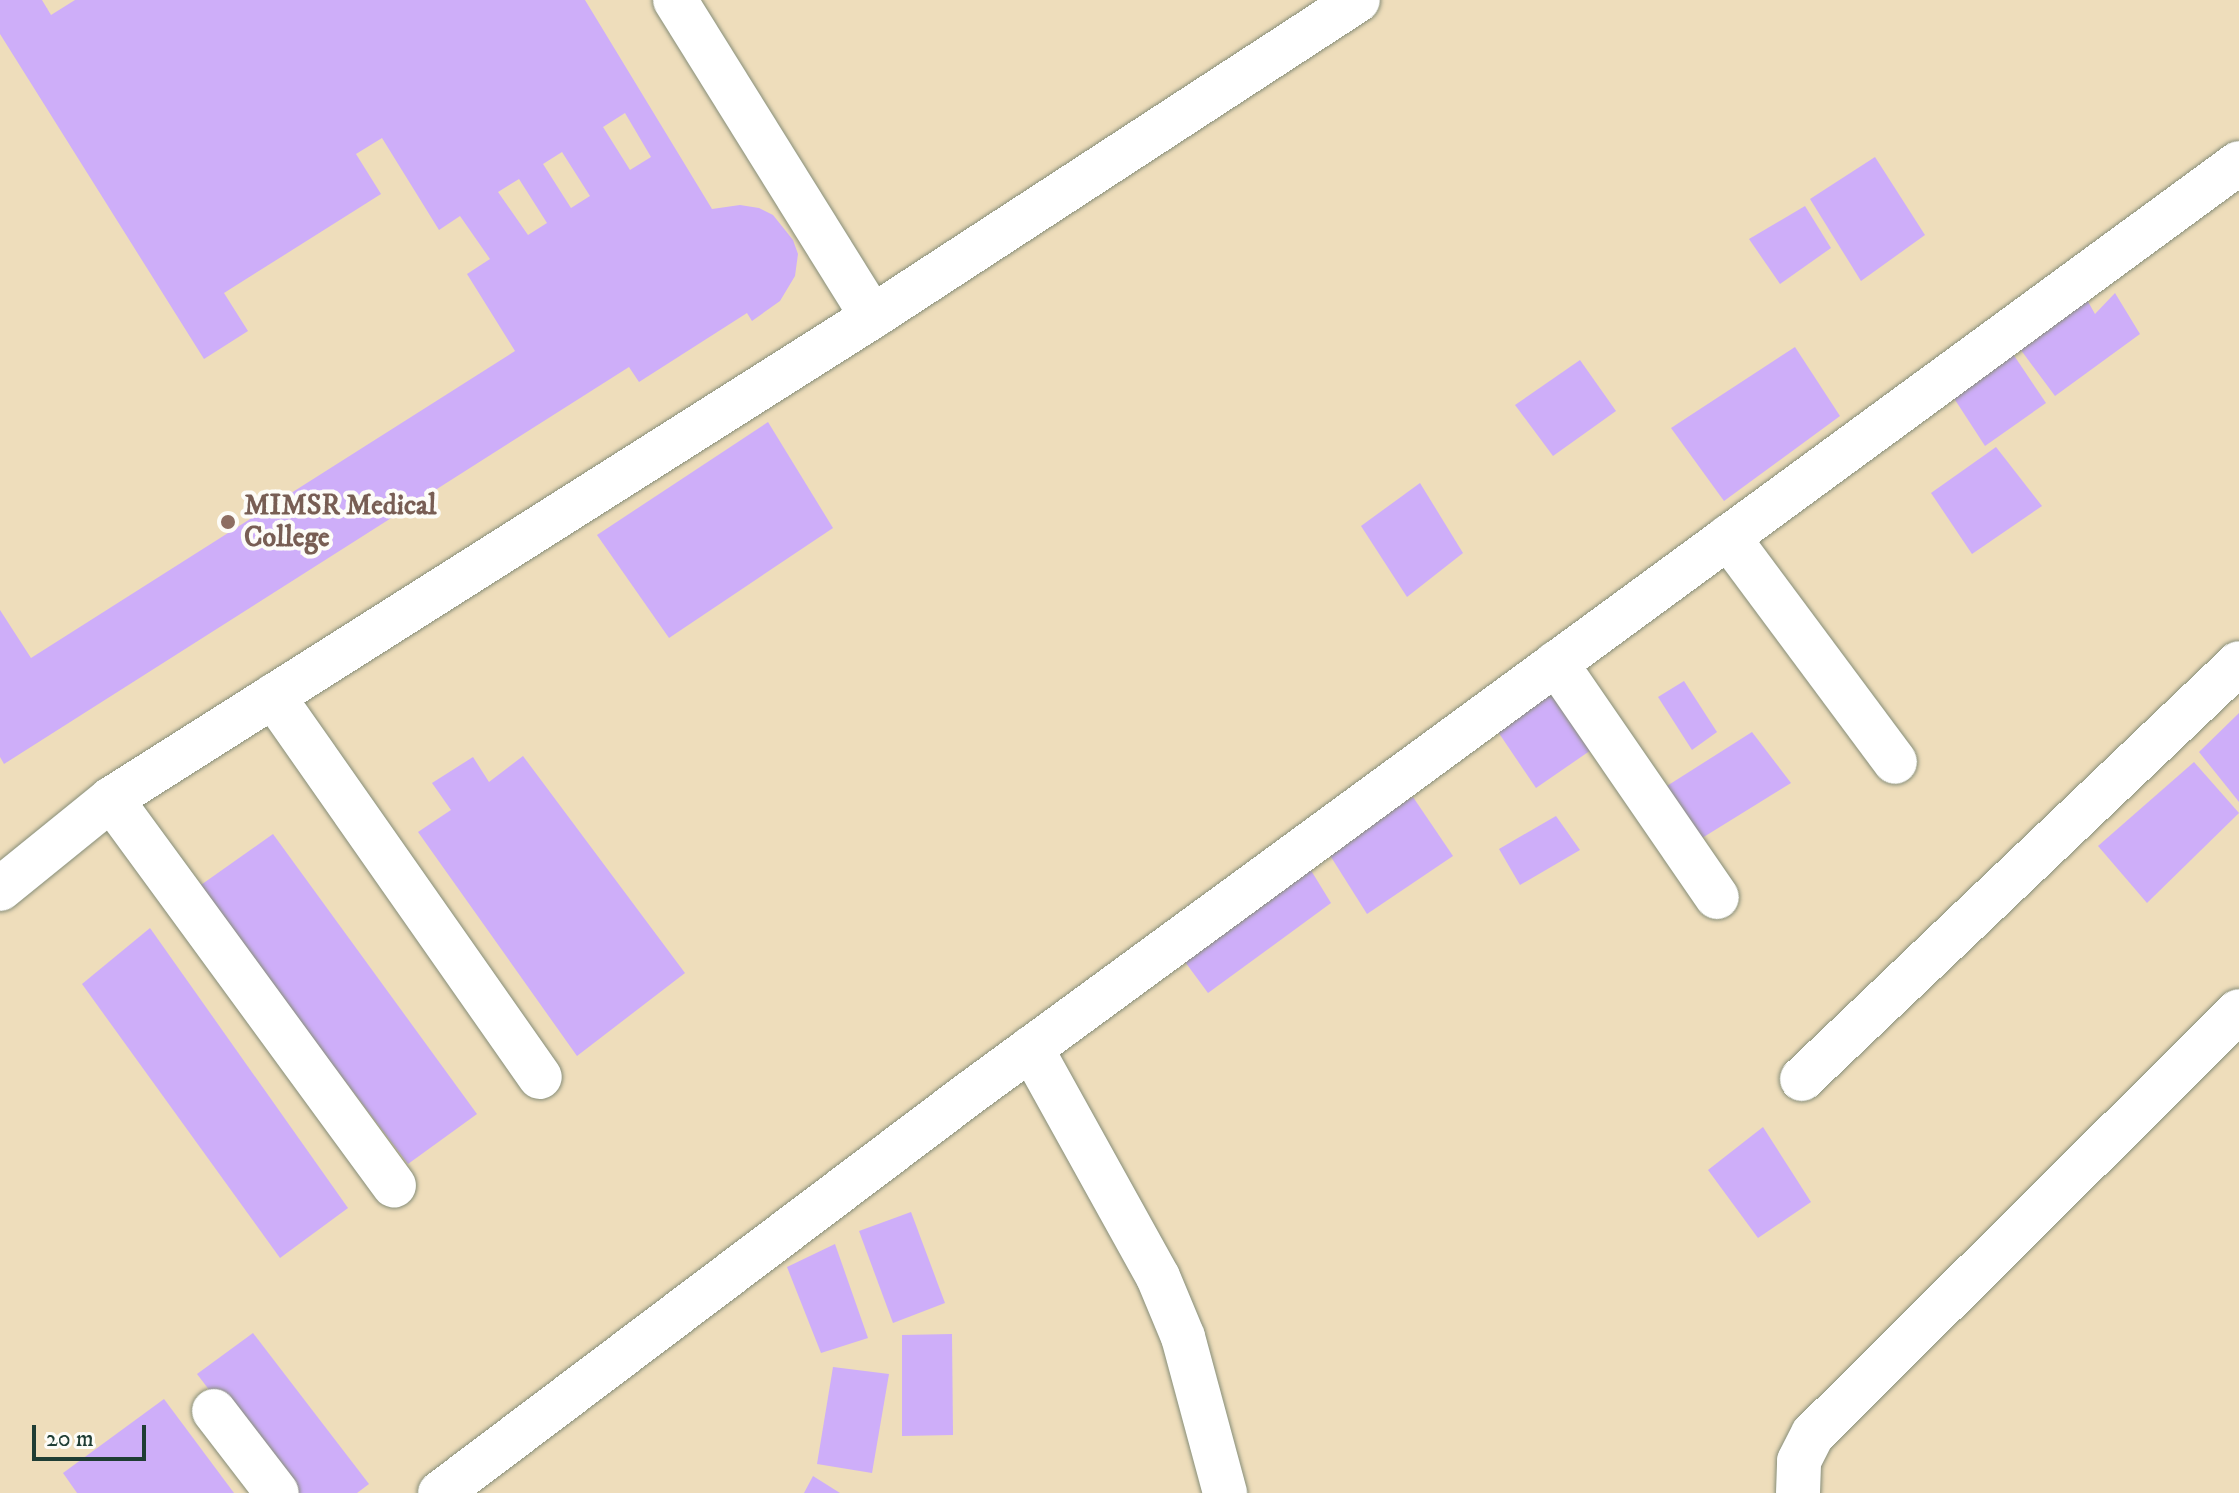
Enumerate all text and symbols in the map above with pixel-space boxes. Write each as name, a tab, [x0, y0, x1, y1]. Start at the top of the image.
place label: MIMSR Medical College	[244, 489, 436, 555]
marker: MIMSR Medical College	[219, 513, 237, 531]
scale bar	[36, 1409, 150, 1459]
text: 20 m	[46, 1424, 94, 1454]

